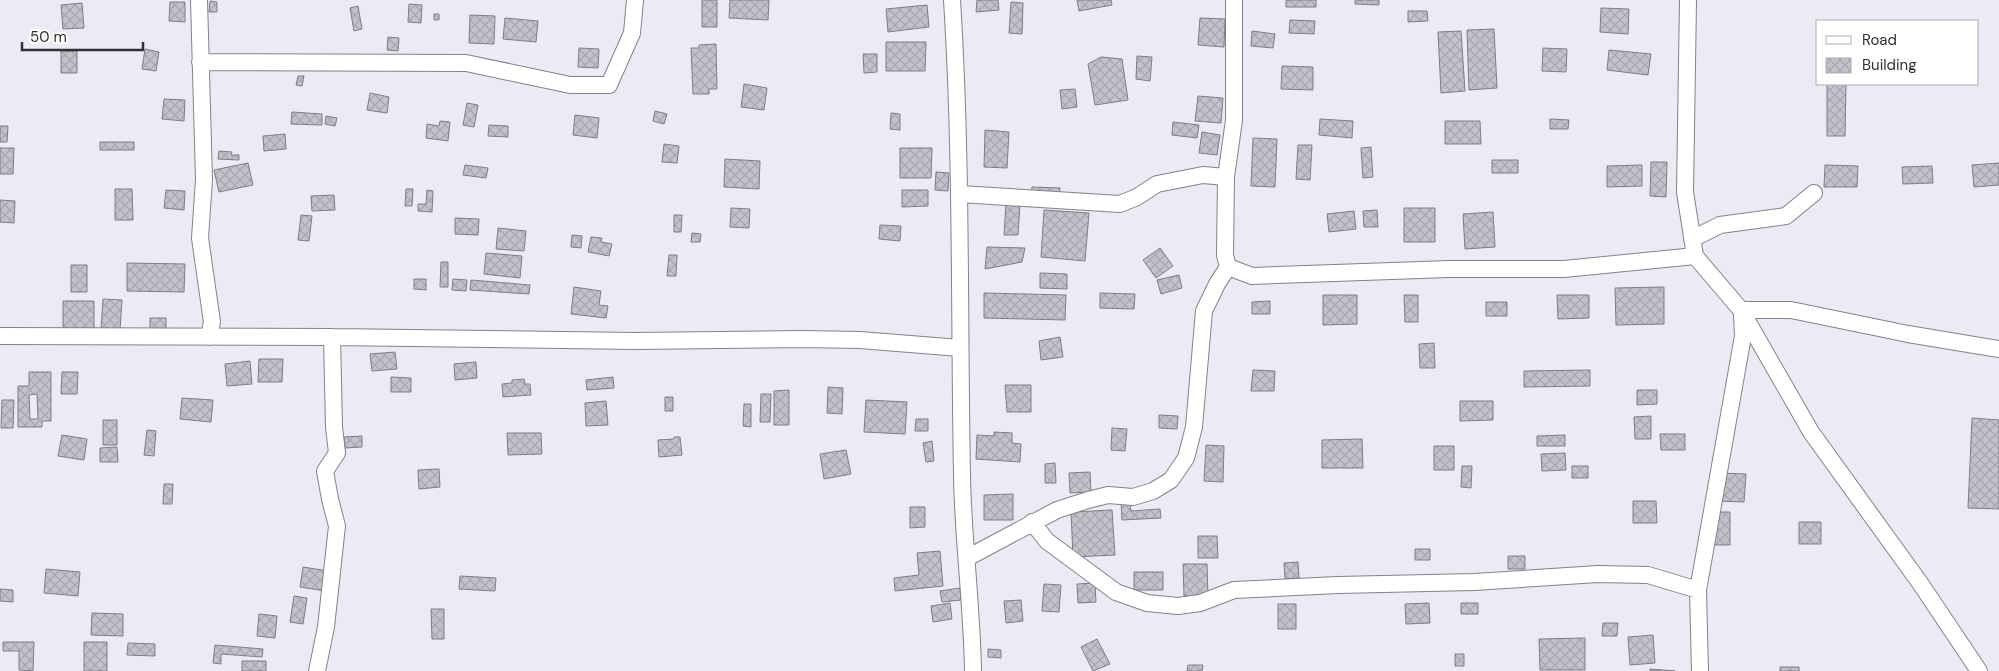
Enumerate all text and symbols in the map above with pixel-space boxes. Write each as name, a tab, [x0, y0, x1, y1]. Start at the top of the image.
scale bar	[22, 20, 144, 52]
legend	[1816, 20, 1979, 85]
text: 50 m	[30, 27, 67, 47]
text: Road	[1862, 30, 1897, 50]
text: Building	[1862, 55, 1917, 75]

